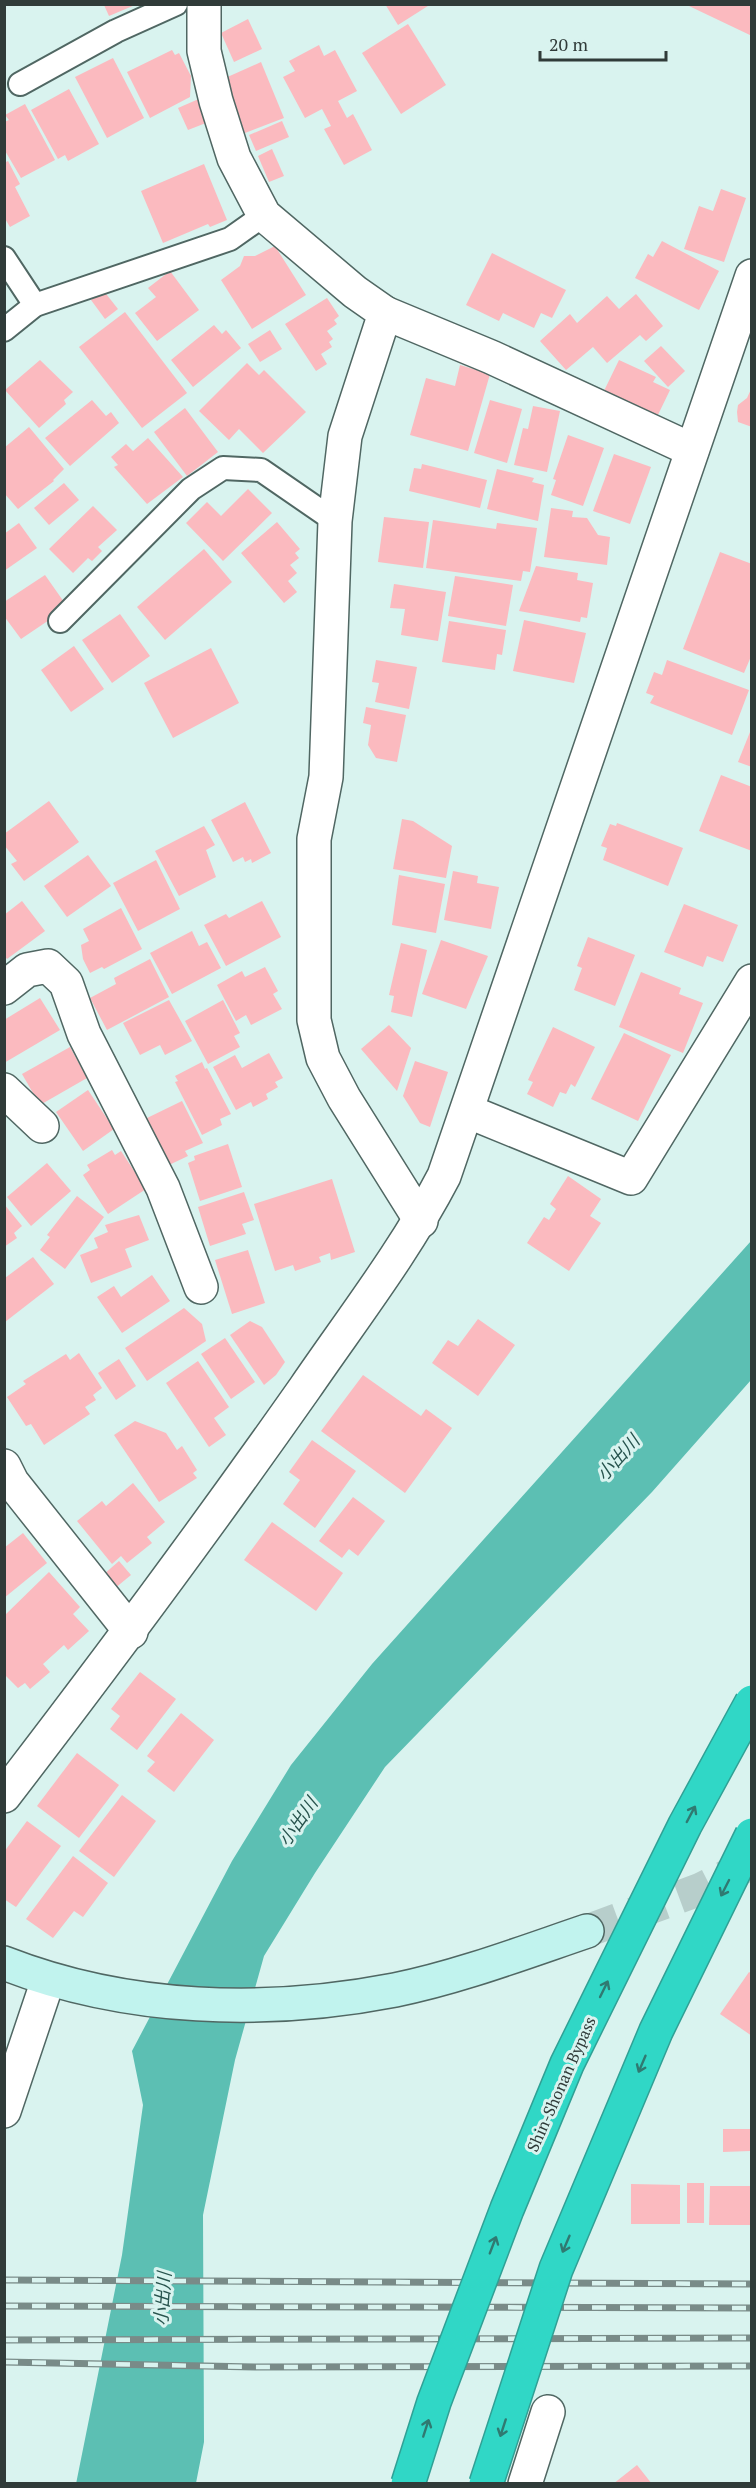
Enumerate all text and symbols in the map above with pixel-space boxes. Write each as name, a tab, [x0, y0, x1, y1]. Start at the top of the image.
scale bar	[540, 24, 666, 62]
text: 20 m	[549, 32, 589, 56]
water label: 小出川	[590, 1428, 646, 1485]
water label: 小出川	[272, 1791, 324, 1850]
one-way arrow	[686, 1806, 697, 1824]
one-way arrow	[719, 1878, 730, 1896]
one-way arrow	[599, 1980, 611, 1998]
street label: Shin-Shonan Bypass	[521, 2013, 601, 2155]
one-way arrow	[636, 2054, 647, 2073]
one-way arrow	[560, 2234, 572, 2252]
one-way arrow	[488, 2236, 499, 2255]
water label: 小出川	[148, 2269, 176, 2327]
one-way arrow	[497, 2418, 508, 2437]
one-way arrow	[421, 2419, 432, 2438]

